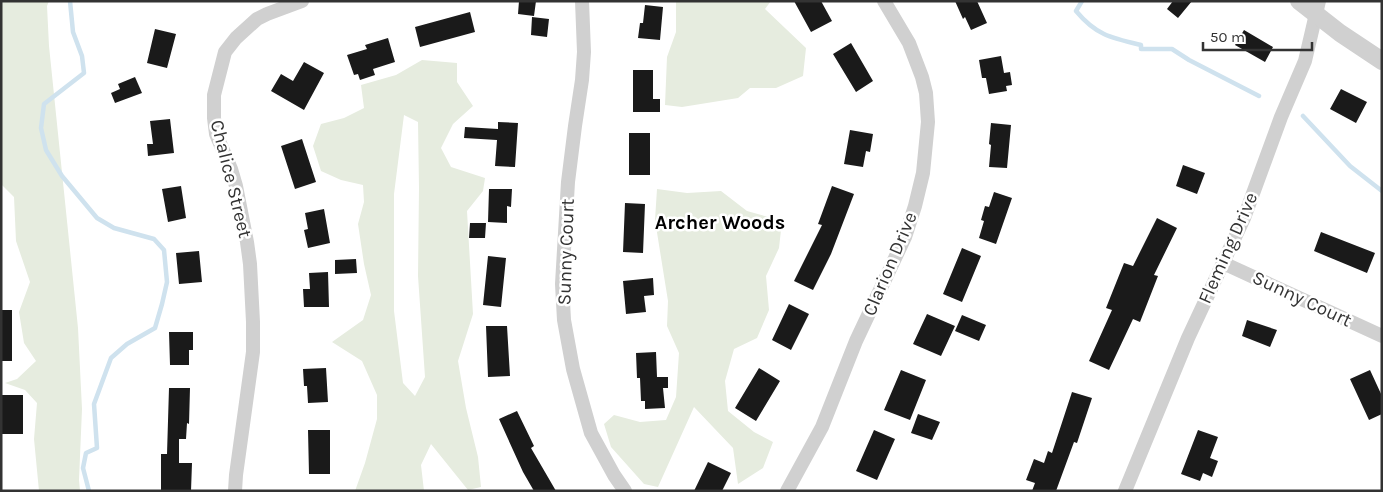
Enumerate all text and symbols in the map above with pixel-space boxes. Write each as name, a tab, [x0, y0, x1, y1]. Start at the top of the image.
scale bar	[1203, 20, 1312, 52]
text: 50 m	[1210, 28, 1245, 46]
street label: Chalice Street	[206, 118, 256, 240]
street label: Fleming Drive	[1194, 189, 1262, 307]
street label: Sunny Court	[553, 198, 579, 306]
street label: Clarion Drive	[858, 209, 922, 319]
district label: Archer Woods	[655, 211, 785, 234]
street label: Sunny Court	[1249, 266, 1355, 332]

